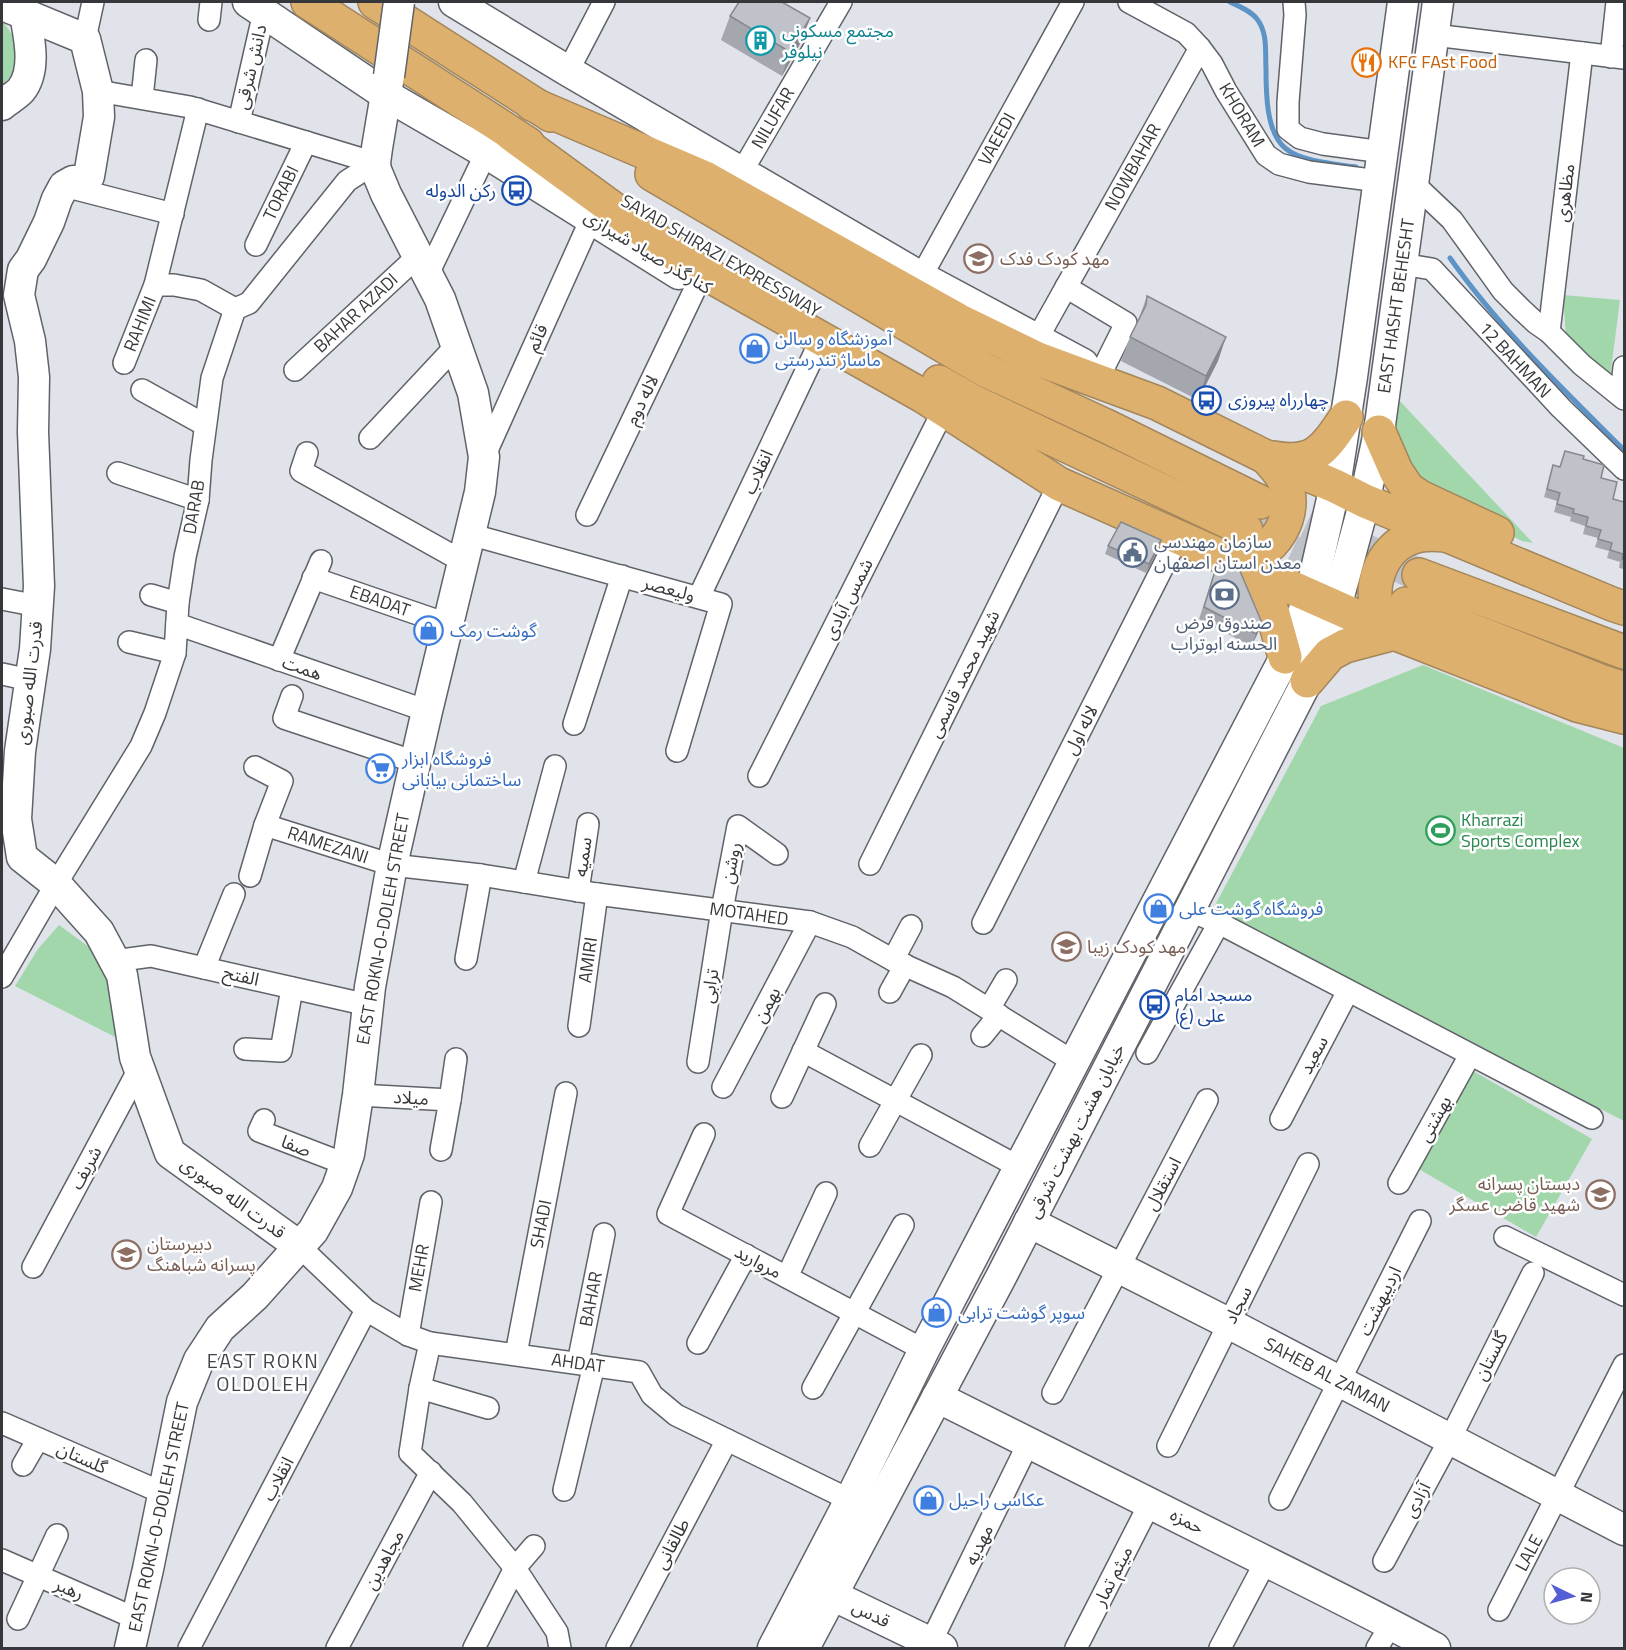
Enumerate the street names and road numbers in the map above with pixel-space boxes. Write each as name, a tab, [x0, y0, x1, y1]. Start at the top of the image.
street label: دانش شرقی	[228, 22, 273, 112]
street label: KHORAM	[1213, 77, 1272, 152]
street label: NILUFAR	[744, 82, 801, 154]
street label: VAEEDI	[971, 107, 1022, 170]
street label: NOWBAHAR	[1098, 118, 1168, 215]
street label: TORABI	[256, 161, 305, 225]
street label: مظاهری	[1548, 162, 1581, 224]
street label: SAYAD SHIRAZI EXPRESSWAY	[616, 187, 827, 324]
street label: کنارگذر صیاد شیرازی	[579, 203, 718, 301]
street label: EAST HASHT BEHESHT	[1370, 216, 1421, 395]
street label: BAHAR AZADI	[307, 266, 404, 359]
street label: RAHIMI	[116, 292, 163, 356]
street label: 12 BAHMAN	[1473, 315, 1558, 404]
street label: قائم	[518, 319, 555, 356]
street label: لاله دوم	[618, 370, 666, 430]
street label: انقلاب	[735, 445, 780, 499]
street label: DARAB	[175, 478, 212, 536]
street label: شمس آبادی	[816, 553, 880, 644]
street label: ولیعصر	[639, 568, 698, 608]
street label: EBADAT	[346, 578, 415, 624]
street label: شهید محمد قاسمی	[921, 605, 1006, 742]
street label: قدرت الله صبوری	[8, 620, 49, 746]
street label: همت	[279, 648, 326, 687]
street label: لاله اول	[1057, 700, 1105, 759]
street label: EAST ROKN-O-DOLEH STREET	[349, 811, 416, 1047]
street label: RAMEZANI	[284, 819, 372, 870]
street label: سمیه	[566, 835, 599, 879]
street label: روشن	[713, 840, 748, 886]
street label: MOTAHED	[708, 895, 790, 932]
street label: AMIRI	[571, 935, 604, 984]
street label: الفتح	[220, 958, 262, 993]
street label: ترابی	[693, 967, 726, 1005]
street label: بهمن	[746, 982, 787, 1028]
street label: سعید	[1292, 1031, 1335, 1079]
street label: خیابان هشت بهشت شرقی	[1020, 1039, 1131, 1223]
street label: میلاد	[393, 1083, 429, 1112]
street label: بهشتی	[1411, 1091, 1458, 1147]
street label: صفا	[277, 1127, 315, 1164]
street label: شریف	[63, 1141, 108, 1194]
street label: قدرت الله صبوری	[175, 1150, 292, 1245]
street label: استقلال	[1137, 1152, 1188, 1215]
street label: SHADI	[523, 1197, 558, 1250]
street label: مروارید	[730, 1238, 787, 1285]
street label: MEHR	[401, 1242, 436, 1294]
street label: اردیبهشت	[1351, 1261, 1408, 1340]
street label: BAHAR	[572, 1269, 609, 1329]
street label: سجاد	[1217, 1281, 1259, 1328]
street label: گلستان	[1467, 1326, 1515, 1385]
street label: SAHEB AL ZAMAN	[1259, 1330, 1395, 1419]
street label: AHDAT	[550, 1345, 607, 1380]
street label: EAST ROKN-O-DOLEH STREET	[121, 1399, 196, 1634]
street label: گلستان	[53, 1435, 112, 1481]
street label: انقلاب	[255, 1452, 300, 1506]
street label: آزادی	[1396, 1476, 1437, 1522]
street label: حمزه	[1166, 1501, 1209, 1540]
street label: طالقانی	[647, 1513, 696, 1574]
street label: مهدیه	[957, 1520, 1000, 1570]
street label: مجاهدین	[356, 1525, 411, 1595]
street label: LALE	[1508, 1530, 1549, 1576]
street label: میثم تمار	[1085, 1541, 1139, 1612]
street label: رهبر	[49, 1570, 88, 1607]
street label: قدس	[848, 1593, 895, 1634]

